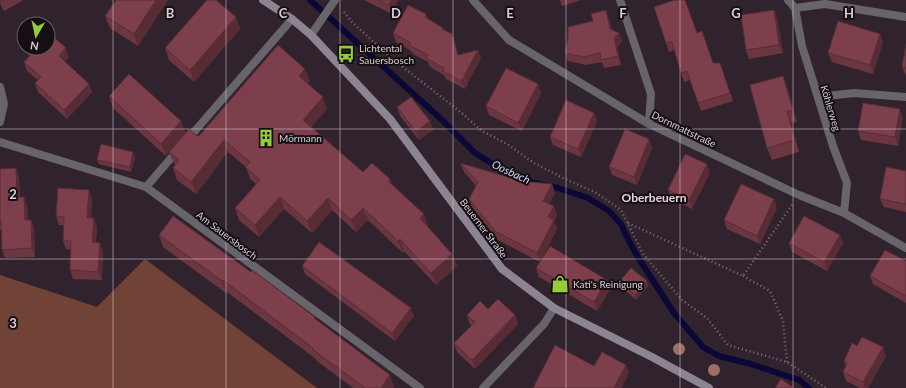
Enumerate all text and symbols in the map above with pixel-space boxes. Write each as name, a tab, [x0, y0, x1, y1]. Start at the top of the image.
text: B	[166, 5, 175, 21]
text: C	[279, 5, 288, 21]
text: D	[391, 5, 401, 21]
text: E	[506, 5, 514, 21]
text: F	[619, 5, 627, 21]
text: G	[731, 5, 741, 21]
text: H	[844, 5, 854, 21]
north arrow	[16, 16, 56, 56]
text: N	[29, 39, 40, 53]
place label: Lichtental Sauersbosch	[359, 42, 414, 66]
bus stop icon: Lichtental Sauersbosch	[336, 44, 356, 64]
street label: Köhlerweg	[818, 84, 844, 132]
street label: Dornmattstraße	[650, 108, 718, 150]
building icon: Mörmann	[256, 128, 276, 148]
place label: Mörmann	[279, 132, 322, 144]
water label: Oosbach	[490, 157, 532, 186]
text: 2	[9, 186, 17, 202]
district label: Oberbeuern	[622, 190, 687, 205]
street label: Beuerner Straße	[458, 196, 510, 260]
street label: Am Sauersbosch	[194, 208, 260, 262]
shop icon: Kati's Reinigung	[550, 274, 570, 294]
place label: Kati's Reinigung	[573, 278, 643, 290]
text: 3	[9, 315, 17, 331]

